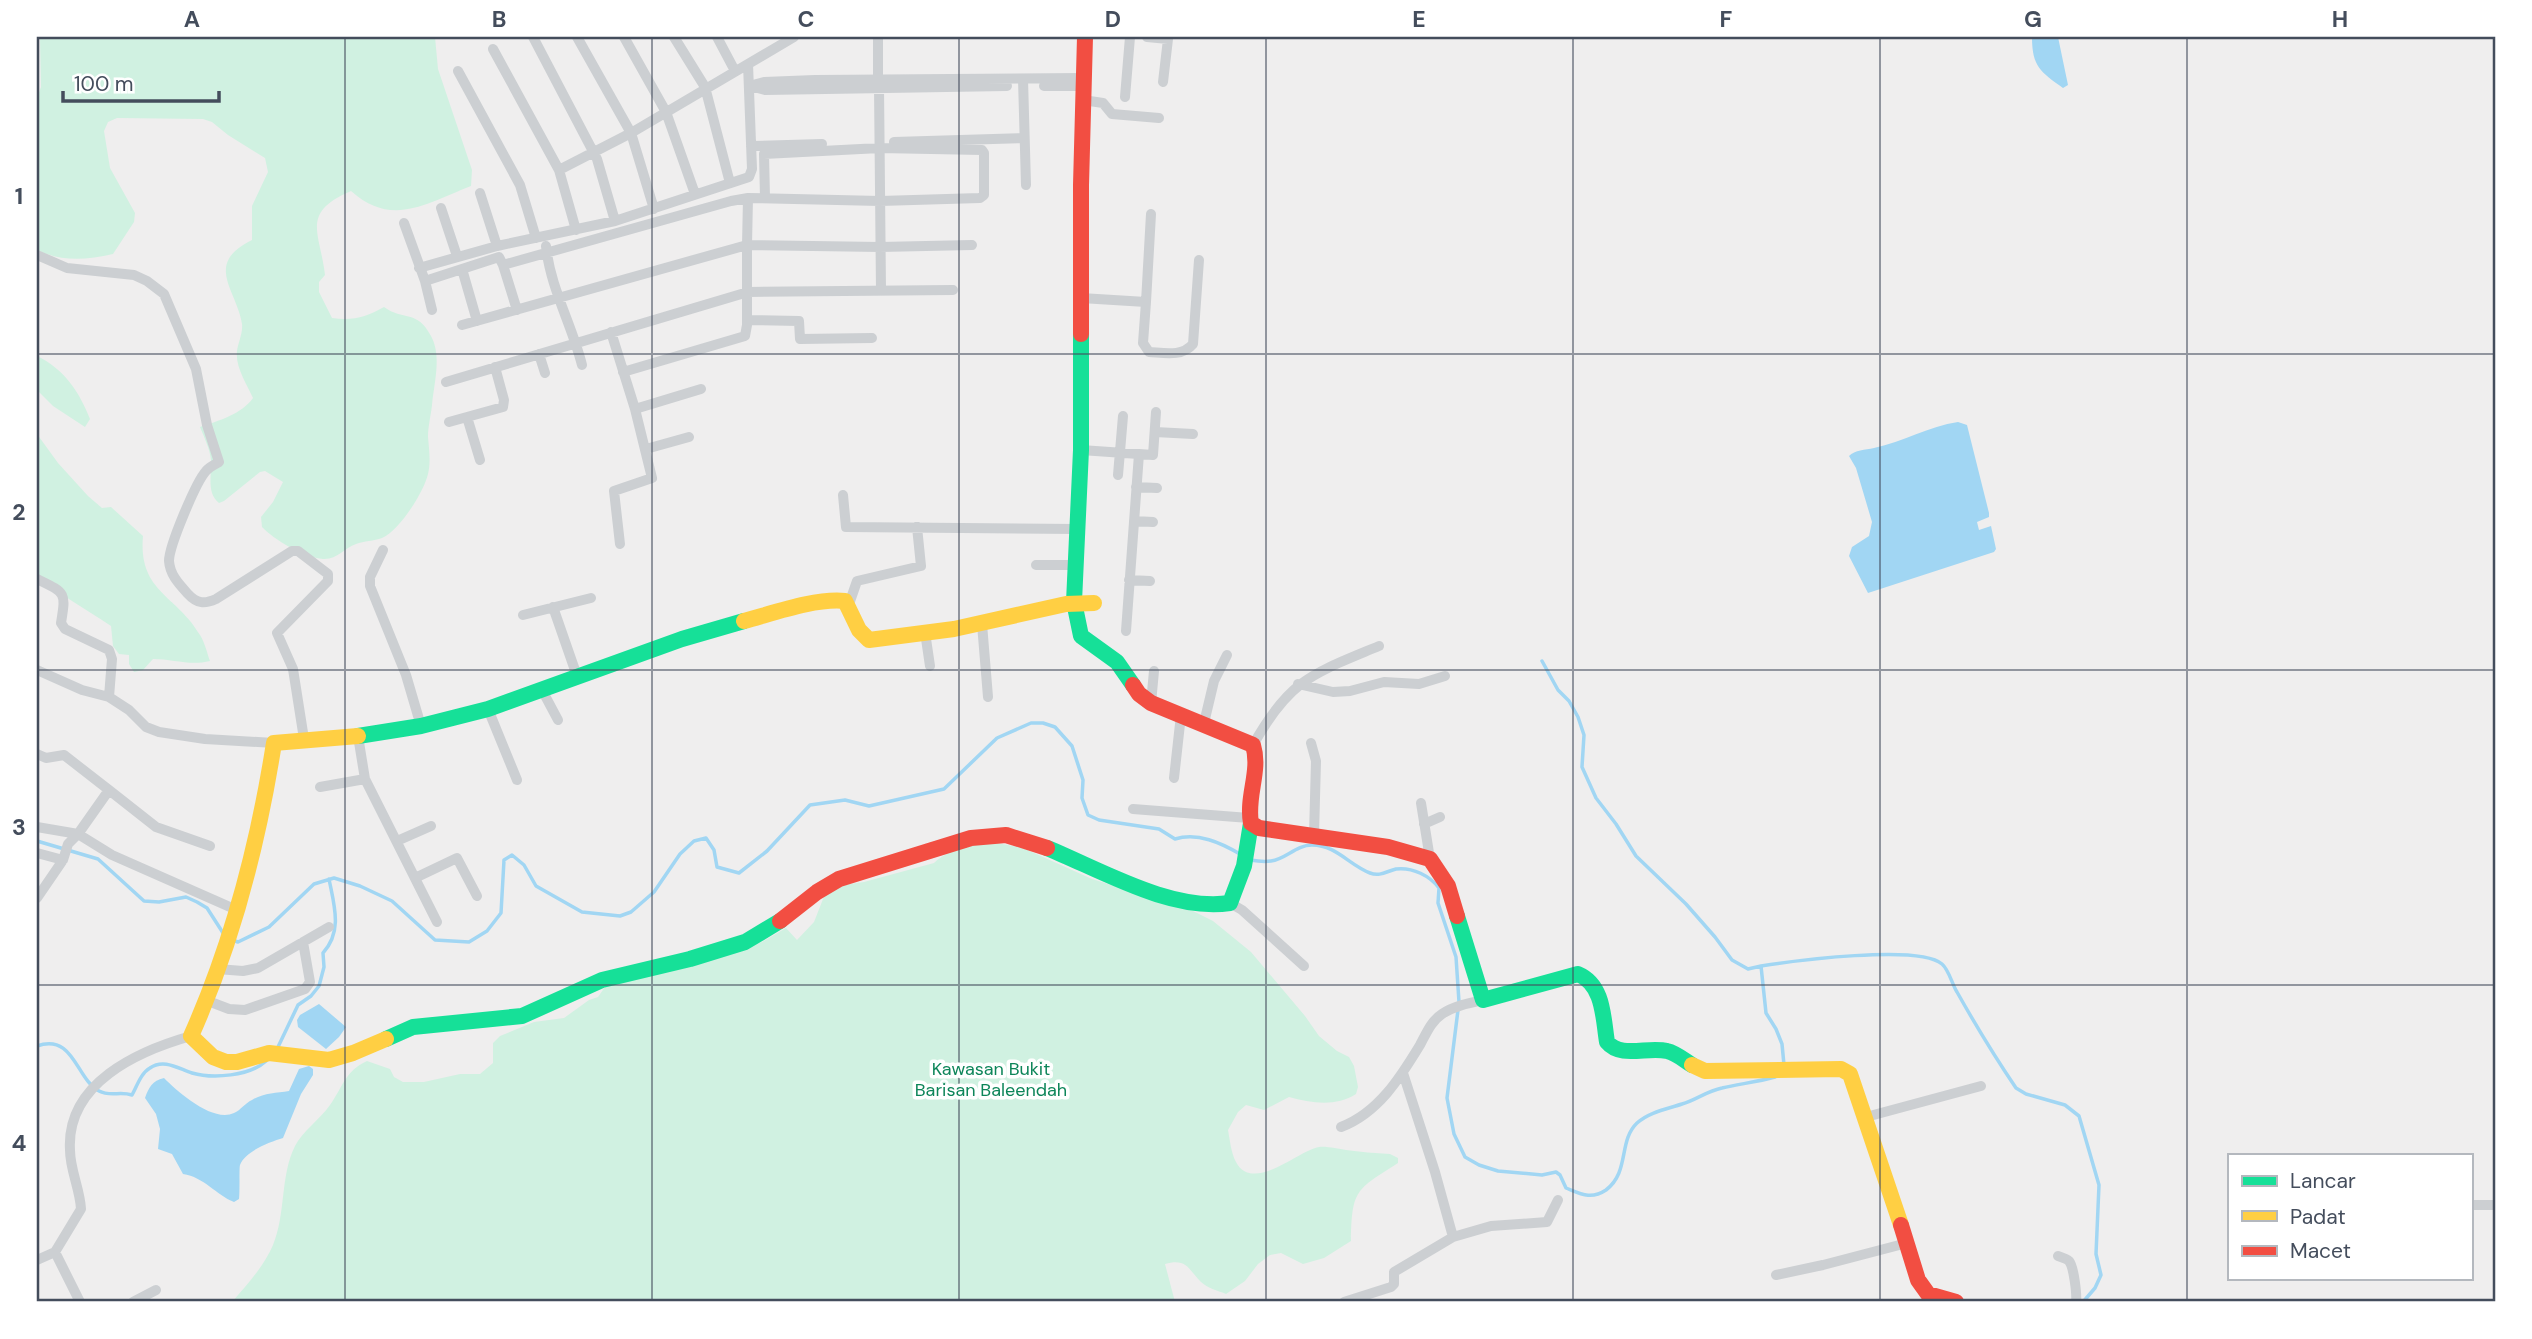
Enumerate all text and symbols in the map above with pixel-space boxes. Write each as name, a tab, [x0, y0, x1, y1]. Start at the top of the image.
text: A	[184, 4, 200, 34]
text: B	[492, 4, 506, 34]
text: C	[798, 4, 814, 34]
text: D	[1105, 4, 1121, 34]
text: E	[1412, 4, 1426, 34]
text: F	[1720, 4, 1733, 34]
text: G	[2024, 4, 2042, 34]
text: H	[2332, 4, 2348, 34]
scale bar	[63, 60, 219, 104]
text: 100 m	[74, 70, 134, 98]
text: 1	[15, 181, 23, 211]
text: 2	[12, 497, 26, 527]
text: 3	[12, 812, 26, 842]
park label: Kawasan Bukit Barisan Baleendah	[915, 1057, 1067, 1102]
text: 4	[12, 1128, 27, 1158]
legend	[2228, 1154, 2472, 1280]
text: Lancar	[2290, 1167, 2356, 1195]
text: Padat	[2290, 1203, 2346, 1231]
text: Macet	[2290, 1237, 2351, 1265]

